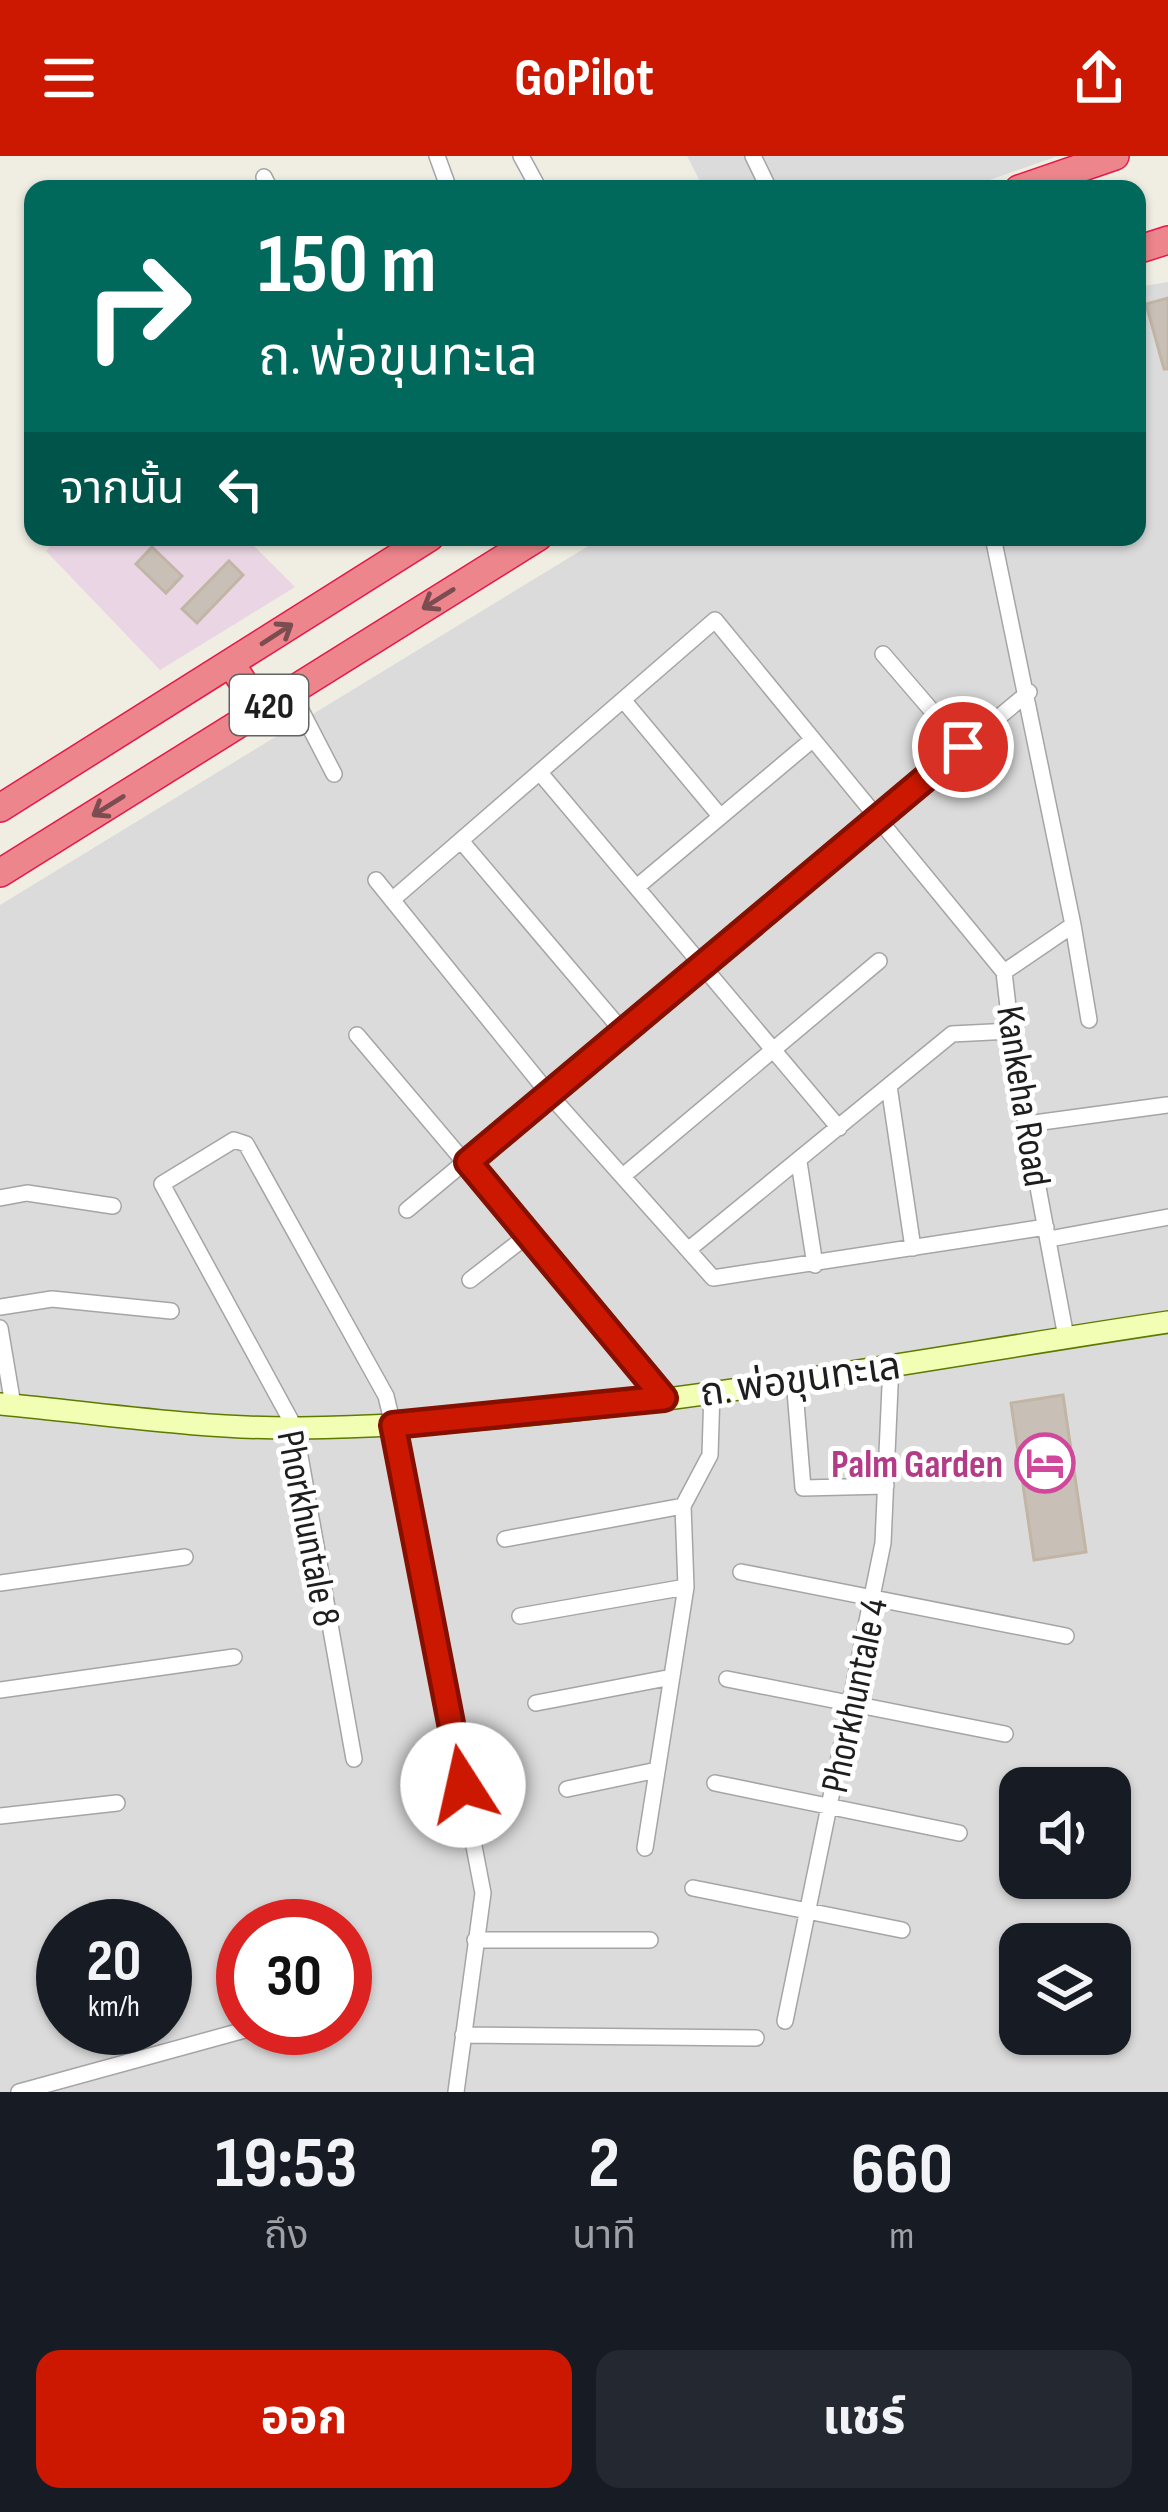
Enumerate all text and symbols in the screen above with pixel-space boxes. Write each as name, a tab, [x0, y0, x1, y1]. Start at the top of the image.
icon: menu	[36, 45, 102, 111]
icon: share	[1066, 45, 1132, 111]
text: GoPilot	[514, 46, 654, 111]
text: 150 m	[258, 215, 437, 316]
icon: right	[60, 228, 216, 384]
text: ถ. พ่อขุนทะเล	[258, 325, 538, 390]
icon: left	[208, 456, 274, 522]
text: จากนั้น	[60, 462, 184, 517]
one-way arrow	[422, 587, 456, 611]
one-way arrow	[259, 622, 293, 646]
road number: 420	[230, 675, 308, 735]
pin	[912, 696, 1014, 798]
icon: arrive	[930, 714, 996, 780]
one-way arrow	[91, 794, 125, 818]
street label: Kankeha Road	[985, 1003, 1060, 1190]
street label: ถ. พ่อขุนทะเล	[697, 1343, 904, 1418]
street label: Phorkhuntale 8	[266, 1427, 350, 1630]
hotel icon: Palm Garden	[1014, 1432, 1076, 1494]
place label: Palm Garden	[831, 1442, 1003, 1489]
street label: Phorkhuntale 4	[812, 1594, 899, 1797]
position arrow	[400, 1722, 526, 1848]
map controls	[999, 1767, 1131, 2055]
button: sound	[999, 1767, 1131, 1899]
speed limit sign: 30	[216, 1899, 372, 2055]
button: layers	[999, 1923, 1131, 2055]
text: 20	[87, 1926, 141, 1998]
text: km/h	[88, 1989, 140, 2025]
text: 19:53	[215, 2121, 357, 2208]
text: 2	[588, 2121, 620, 2208]
text: 660	[851, 2127, 953, 2214]
text: ถึง	[264, 2213, 308, 2260]
text: นาที	[572, 2213, 636, 2260]
text: m	[889, 2213, 914, 2260]
button: ออก	[36, 2350, 572, 2488]
button: แชร์	[596, 2350, 1132, 2488]

